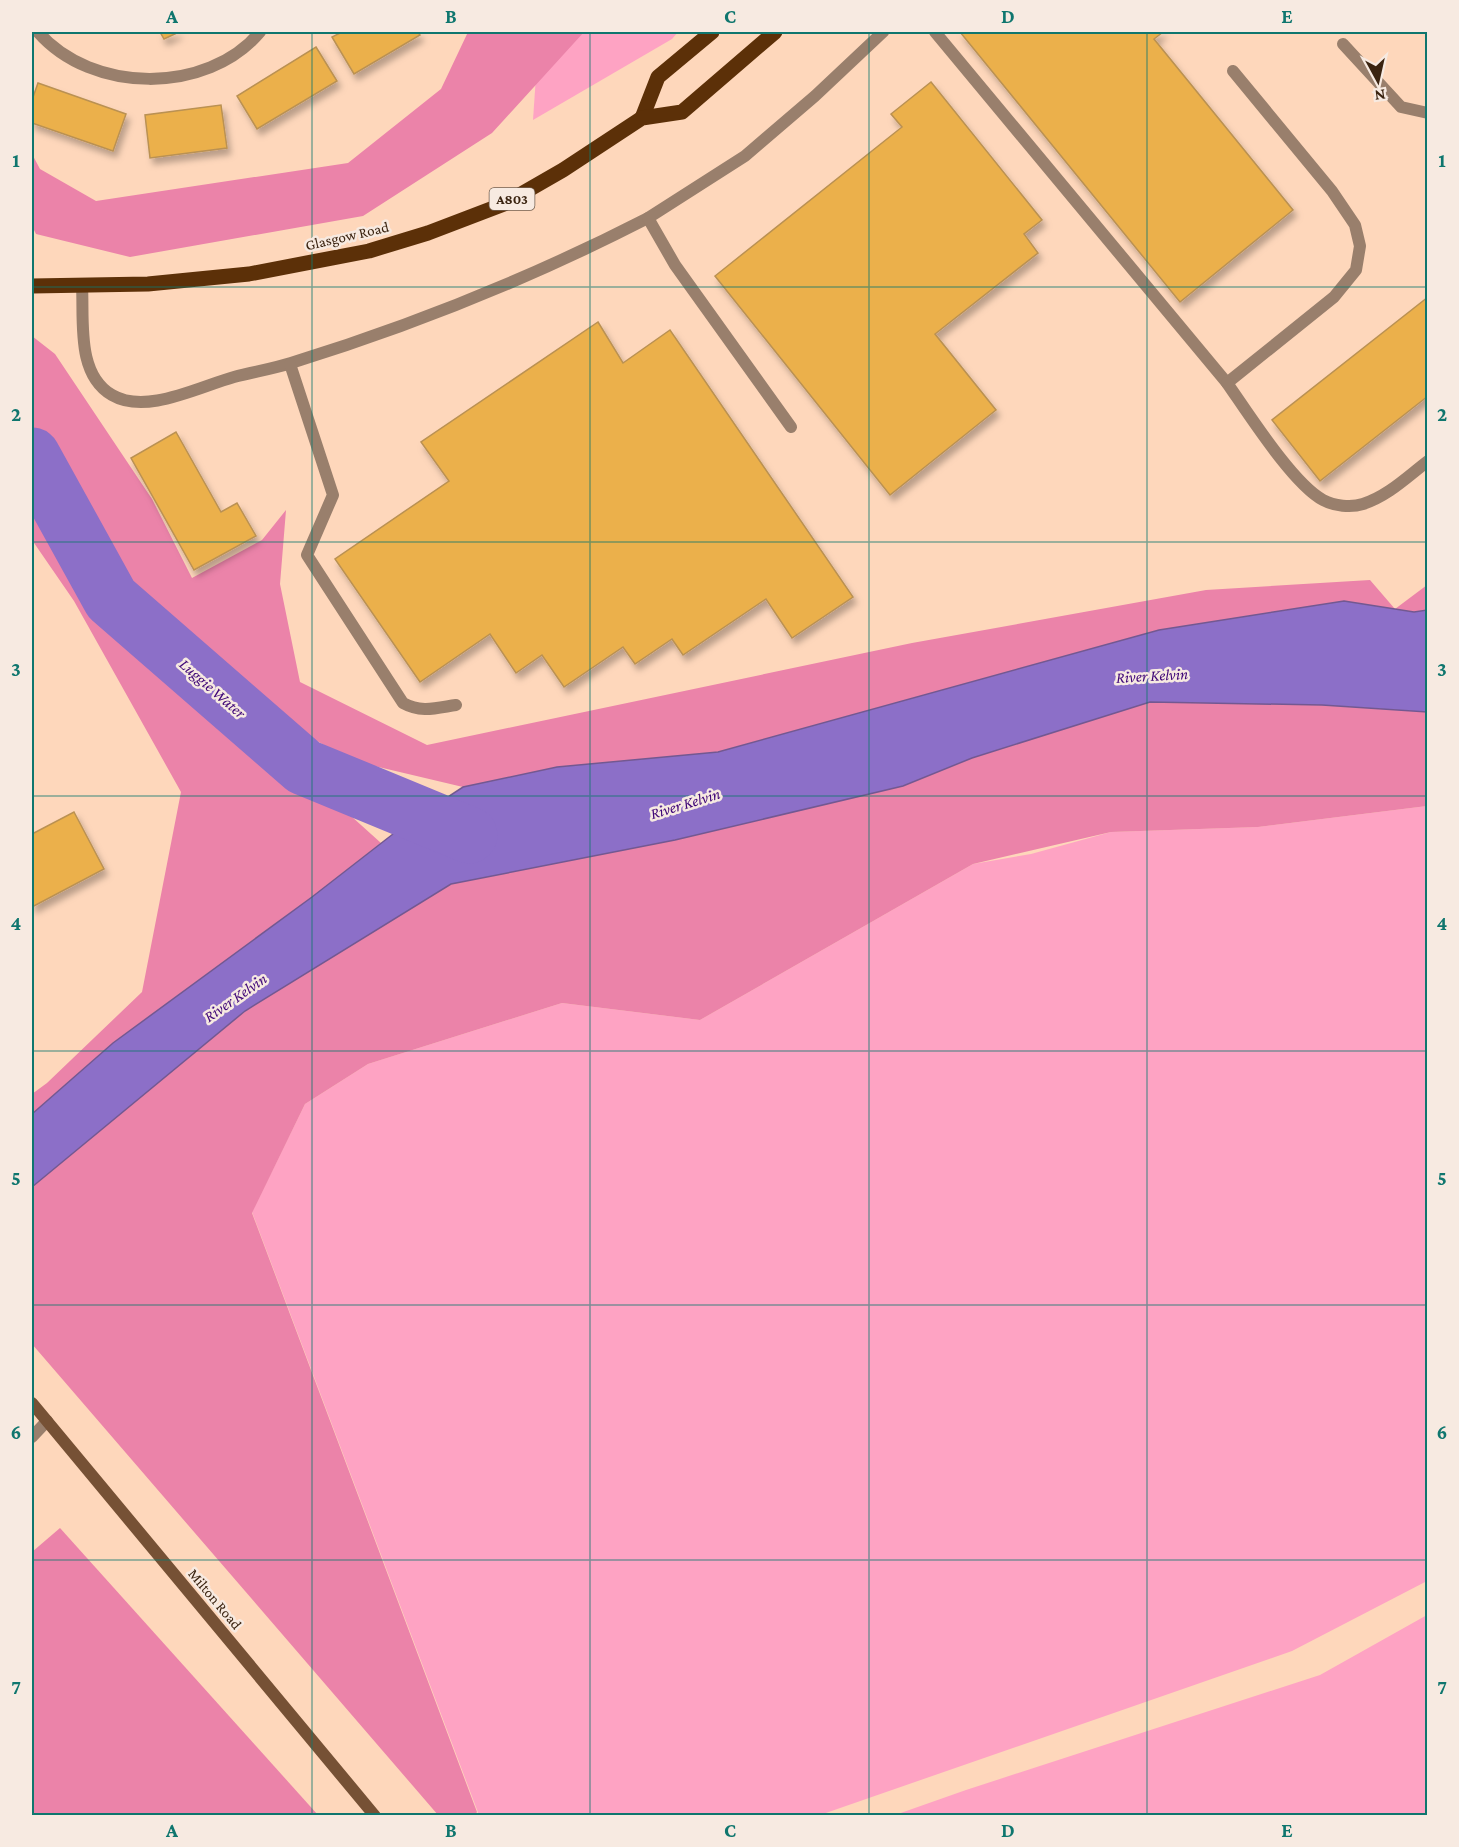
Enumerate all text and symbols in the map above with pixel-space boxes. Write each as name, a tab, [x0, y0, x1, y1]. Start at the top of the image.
text: A	[165, 5, 179, 27]
text: B	[445, 5, 457, 27]
text: C	[724, 5, 736, 27]
text: D	[1001, 5, 1015, 27]
text: E	[1281, 5, 1293, 27]
north arrow	[1348, 51, 1408, 111]
text: N	[1373, 86, 1387, 105]
text: 1	[12, 149, 20, 171]
text: 1	[1438, 149, 1446, 171]
road number: A803	[490, 188, 534, 210]
street label: Glasgow Road	[304, 219, 391, 254]
text: 2	[11, 403, 21, 425]
text: 2	[1437, 403, 1447, 425]
water label: Luggie Water	[176, 655, 249, 723]
text: 3	[11, 658, 21, 680]
text: 3	[1437, 658, 1447, 680]
water label: River Kelvin	[1116, 665, 1189, 686]
water label: River Kelvin	[648, 785, 722, 822]
text: 4	[11, 912, 22, 934]
text: 4	[1437, 912, 1448, 934]
water label: River Kelvin	[201, 970, 270, 1025]
text: 5	[11, 1167, 21, 1189]
text: 5	[1437, 1167, 1447, 1189]
text: 6	[11, 1421, 21, 1443]
text: 6	[1437, 1421, 1447, 1443]
street label: Milton Road	[185, 1566, 245, 1633]
text: 7	[11, 1676, 21, 1698]
text: 7	[1437, 1676, 1447, 1698]
text: A	[165, 1819, 179, 1841]
text: B	[445, 1819, 457, 1841]
text: C	[724, 1819, 736, 1841]
text: D	[1001, 1819, 1015, 1841]
text: E	[1281, 1819, 1293, 1841]

